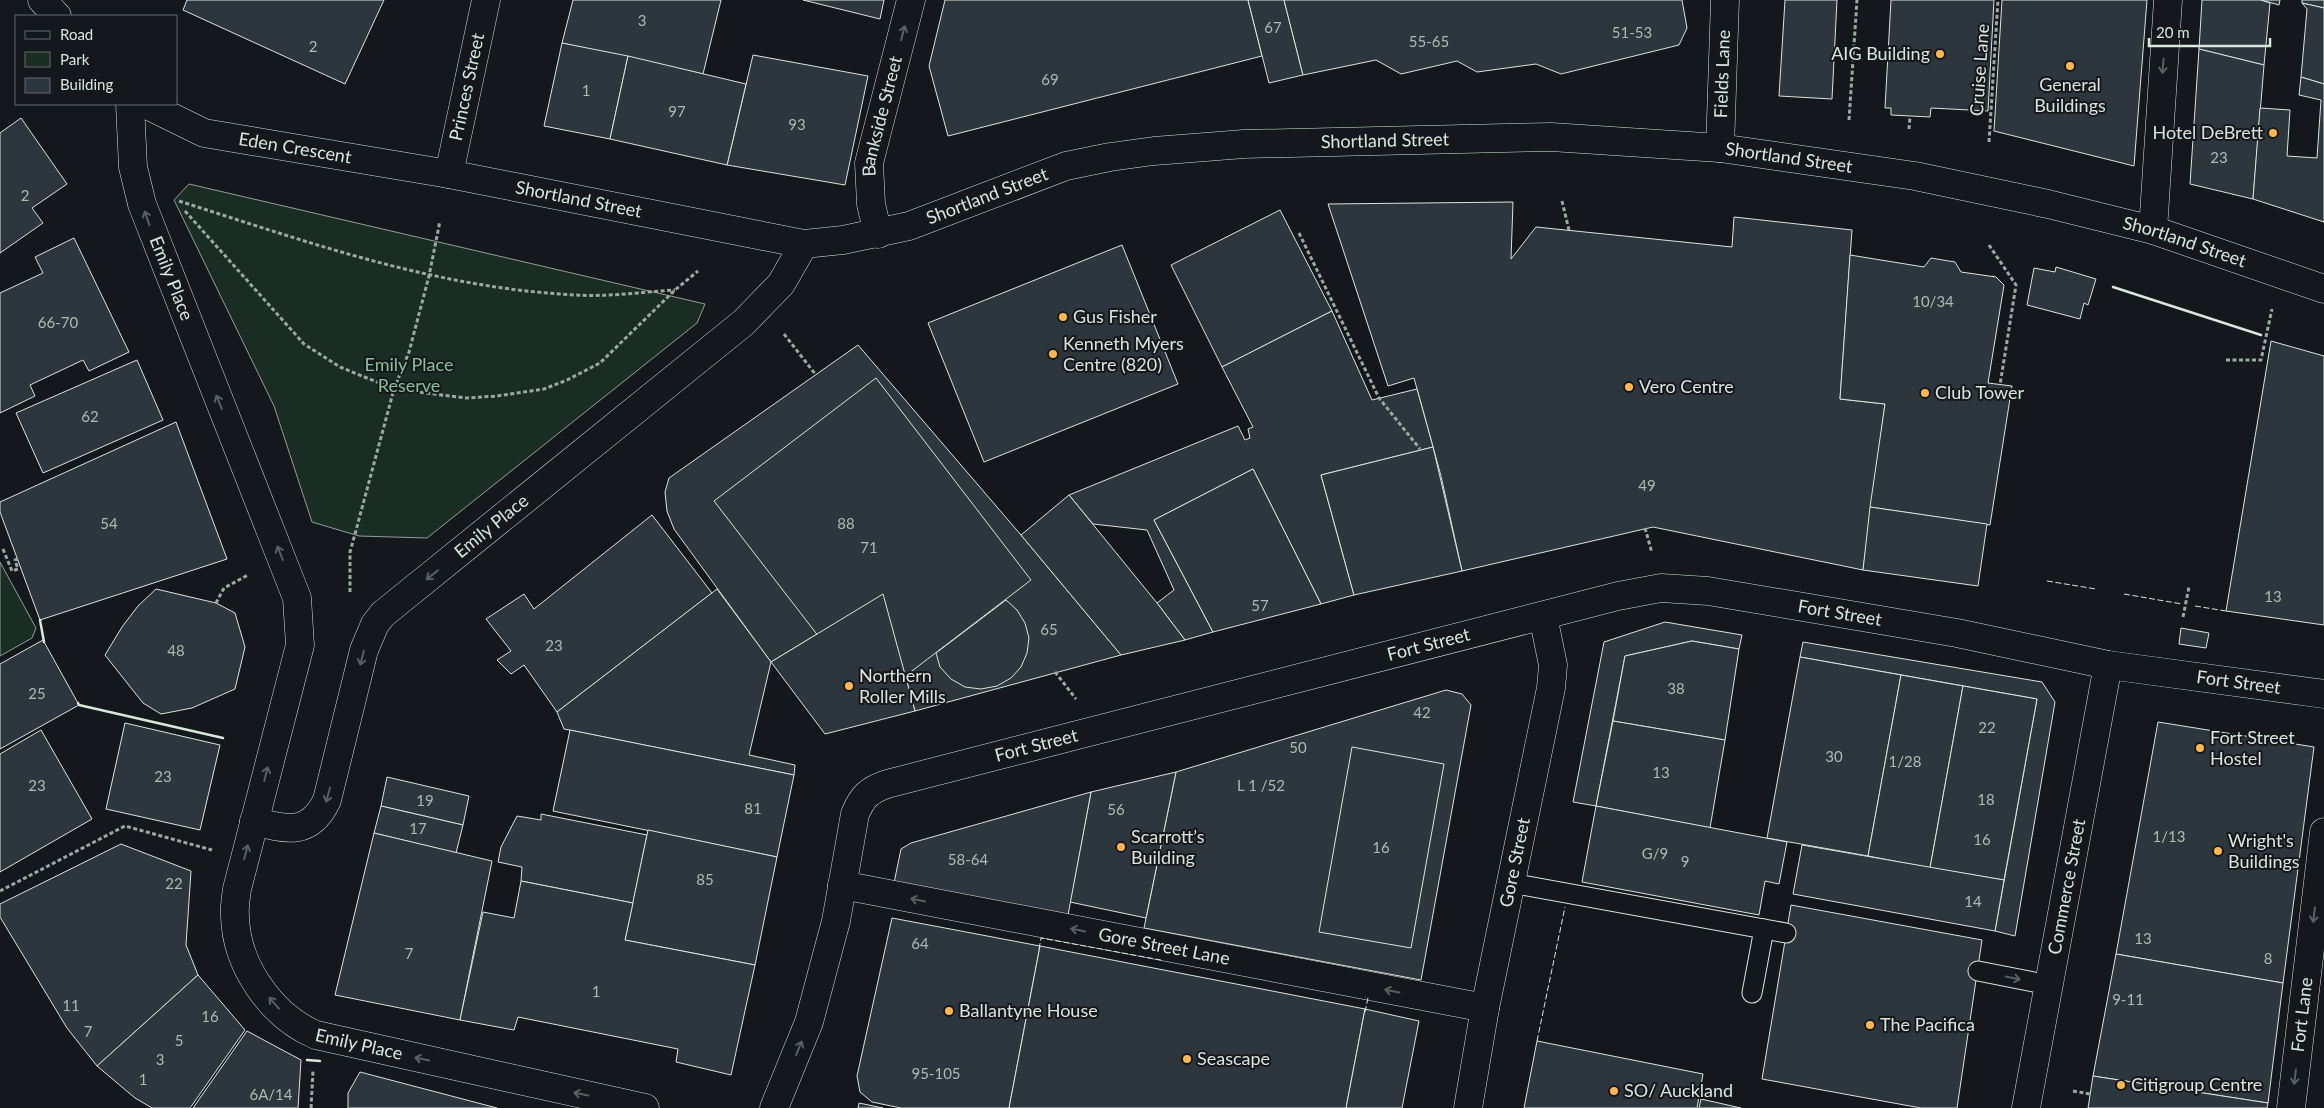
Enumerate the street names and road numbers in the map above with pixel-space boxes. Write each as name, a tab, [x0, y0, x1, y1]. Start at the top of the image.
street label: Cruise Lane	[1965, 23, 1993, 117]
street label: Fields Lane	[1709, 29, 1734, 119]
street label: Princes Street	[444, 31, 488, 143]
street label: Bankside Street	[857, 53, 906, 177]
street label: Eden Crescent	[237, 127, 354, 168]
street label: Shortland Street	[1320, 127, 1450, 152]
street label: Shortland Street	[1724, 137, 1855, 177]
street label: Shortland Street	[923, 162, 1051, 228]
street label: Shortland Street	[514, 175, 644, 222]
street label: Shortland Street	[2121, 211, 2250, 271]
street label: Emily Place	[146, 233, 199, 323]
street label: Emily Place	[449, 489, 532, 562]
street label: Fort Street	[1796, 594, 1884, 630]
street label: Fort Street	[1385, 622, 1473, 665]
street label: Fort Street	[2195, 665, 2283, 698]
street label: Fort Street	[992, 723, 1080, 766]
street label: Gore Street	[1494, 815, 1534, 909]
street label: Commerce Street	[2043, 816, 2089, 956]
street label: Gore Street Lane	[1097, 922, 1232, 969]
street label: Fort Lane	[2286, 976, 2317, 1053]
street label: Emily Place	[313, 1023, 405, 1064]

